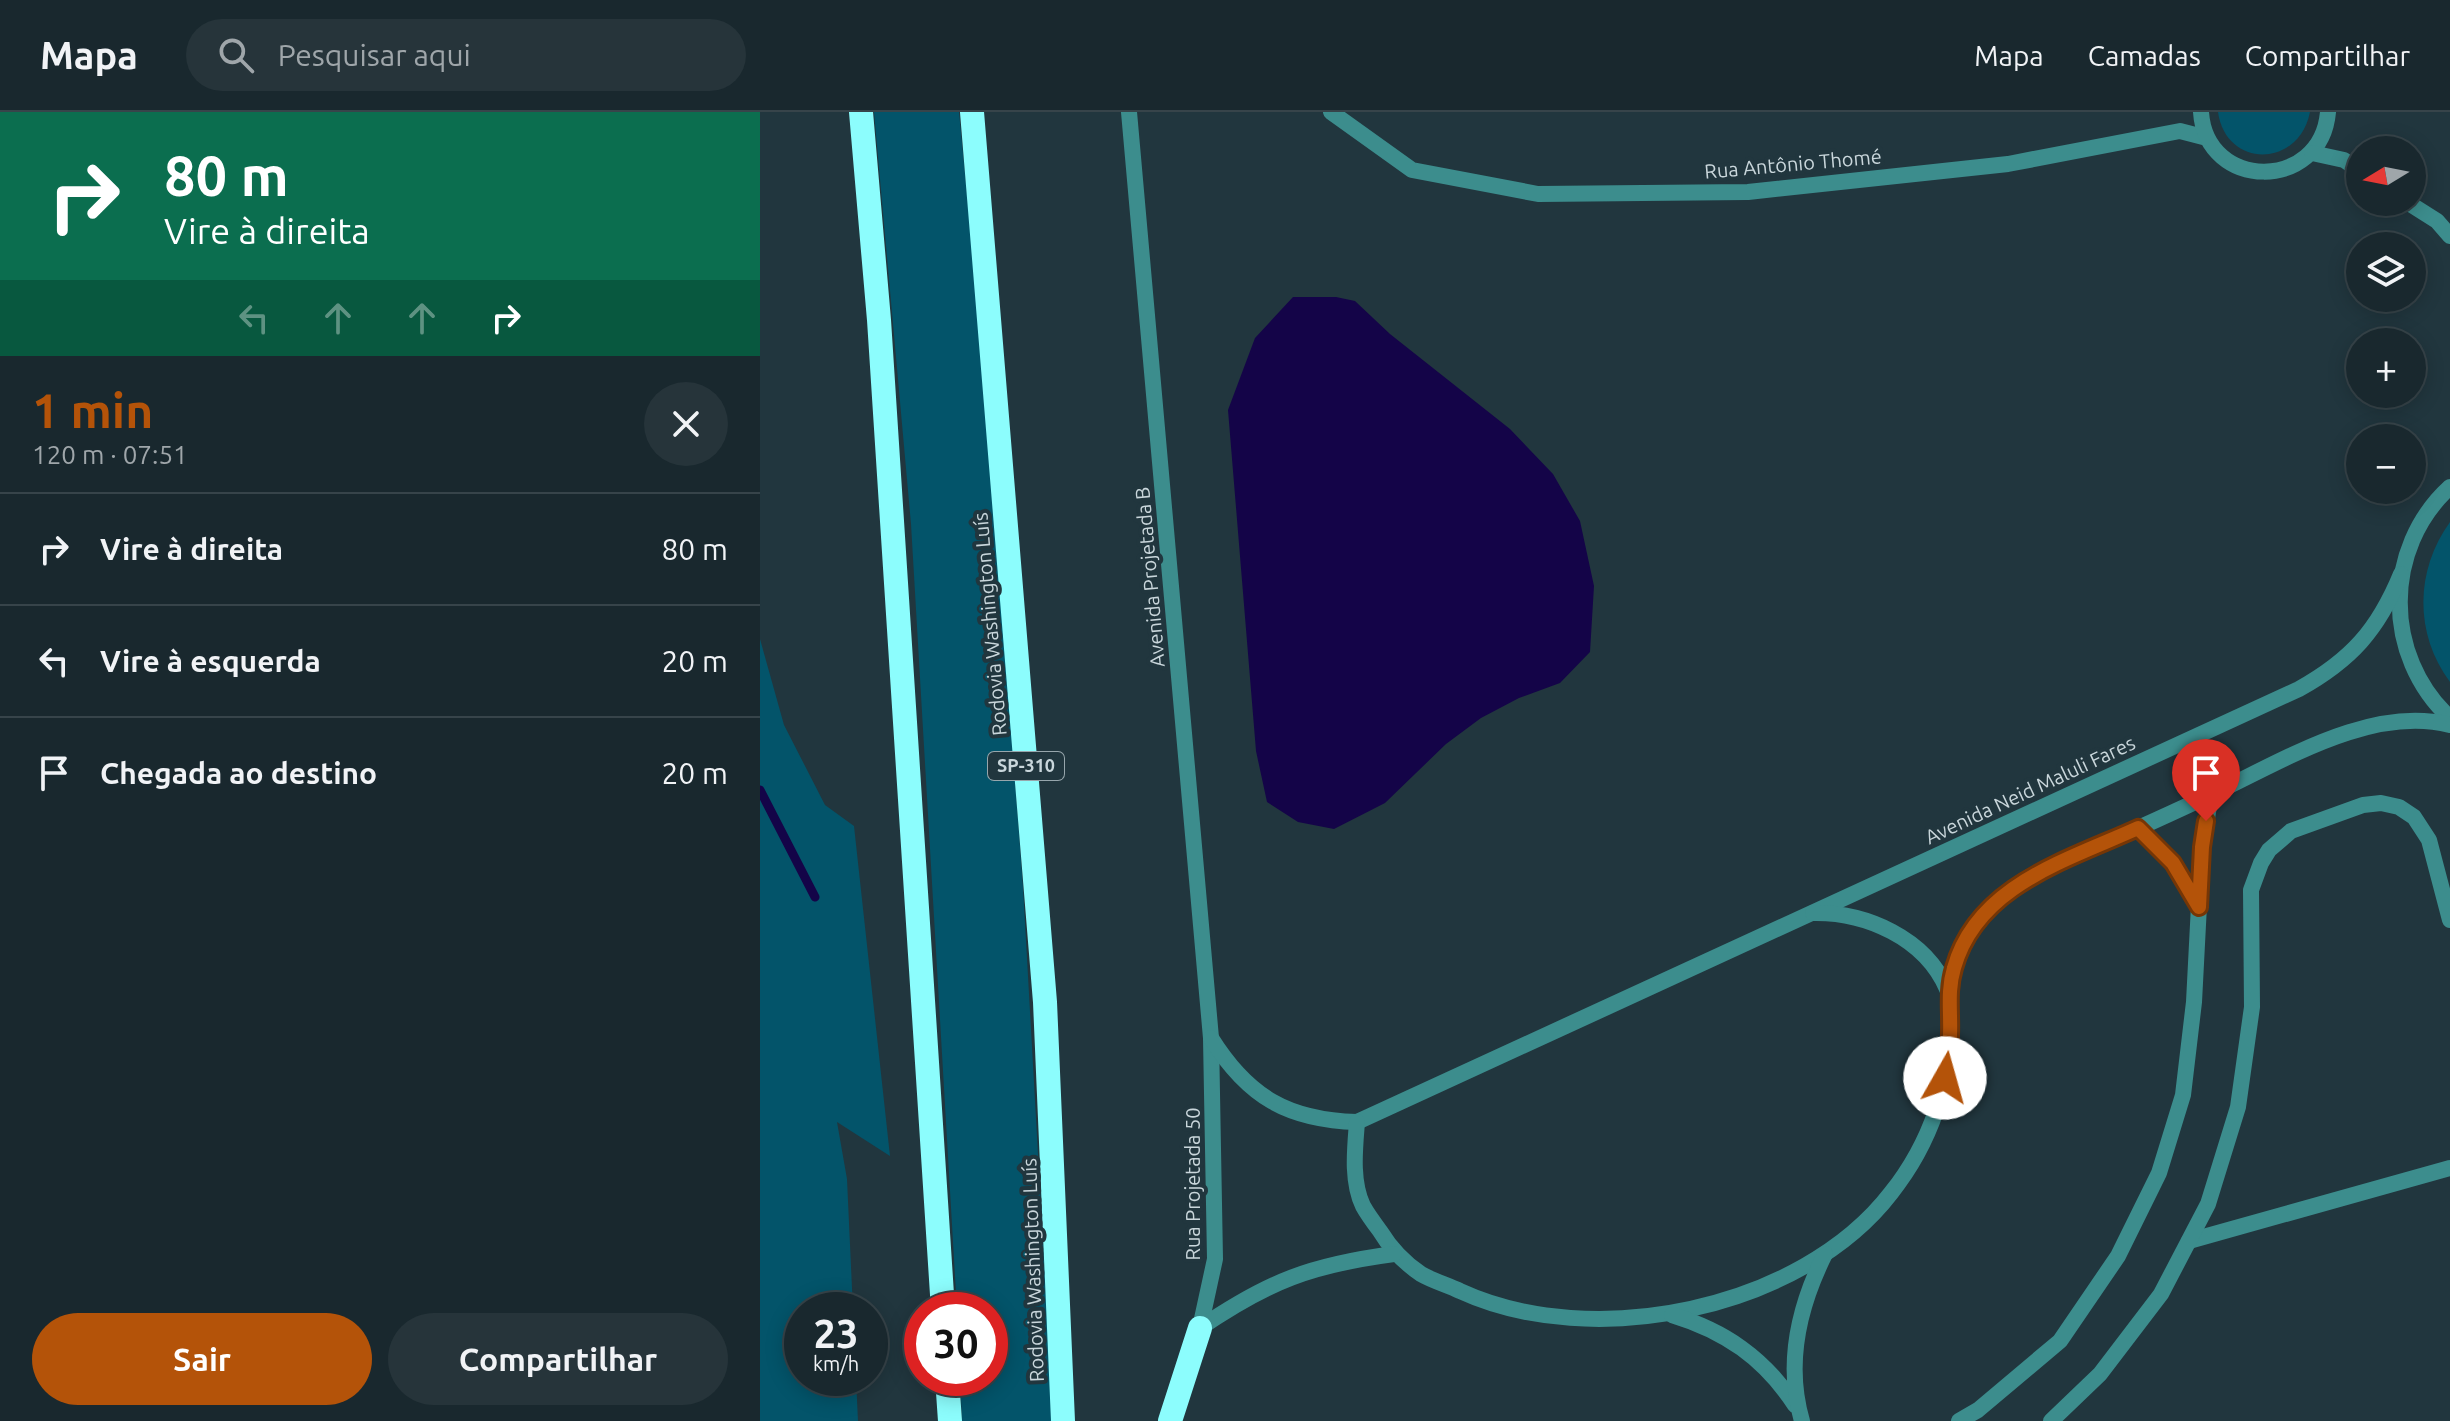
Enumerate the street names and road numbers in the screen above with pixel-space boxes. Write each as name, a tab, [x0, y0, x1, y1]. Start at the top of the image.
street label: Rua Antônio Thomé	[1703, 144, 1883, 183]
street label: Avenida Projetada B	[1130, 486, 1169, 668]
street label: Rodovia Washington Luís	[968, 512, 1011, 737]
street label: Avenida Neid Maluli Fares	[1921, 731, 2138, 848]
road number: SP-310	[988, 752, 1064, 780]
street label: Rua Projetada 50	[1181, 1107, 1204, 1261]
street label: Rodovia Washington Luís	[1017, 1158, 1048, 1382]

